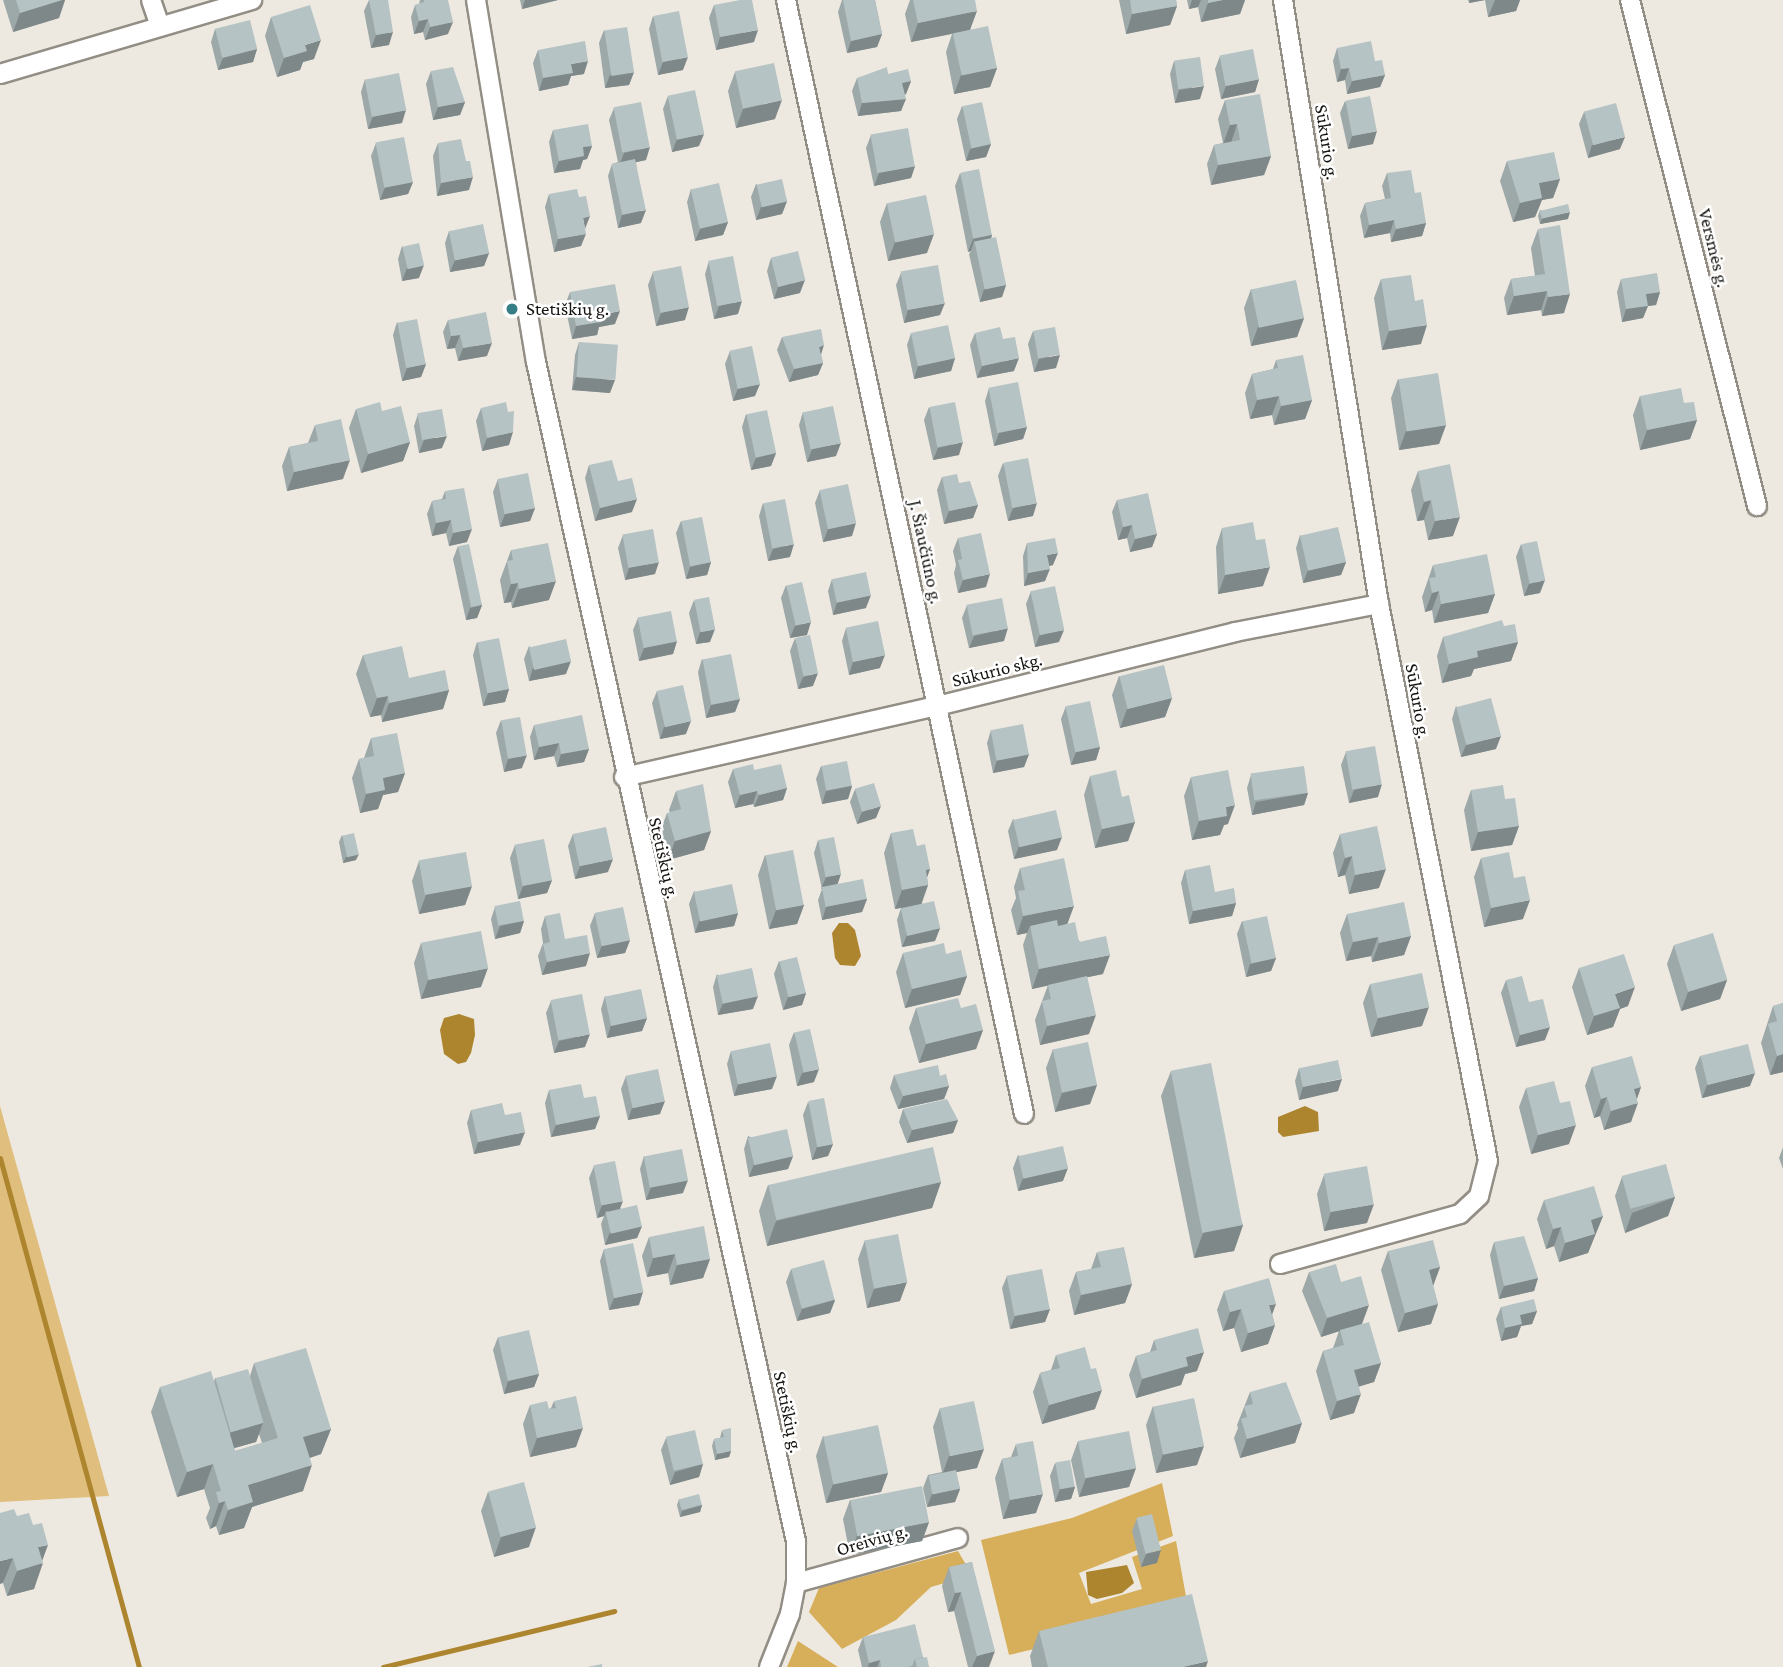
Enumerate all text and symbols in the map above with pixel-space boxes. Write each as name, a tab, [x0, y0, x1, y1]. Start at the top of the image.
street label: Sūkurio g.	[1310, 103, 1344, 181]
street label: Versmės g.	[1693, 206, 1735, 290]
place label: Stetiškių g.	[526, 298, 609, 320]
marker: Stetiškių g.	[504, 301, 520, 317]
street label: J. Šiaučiūno g.	[904, 498, 948, 606]
street label: Sūkurio skg.	[949, 648, 1045, 692]
street label: Sūkurio g.	[1400, 662, 1436, 740]
street label: Stetiškių g.	[644, 815, 684, 901]
street label: Stetiškių g.	[768, 1369, 808, 1455]
street label: Oreivių g.	[834, 1519, 910, 1561]

